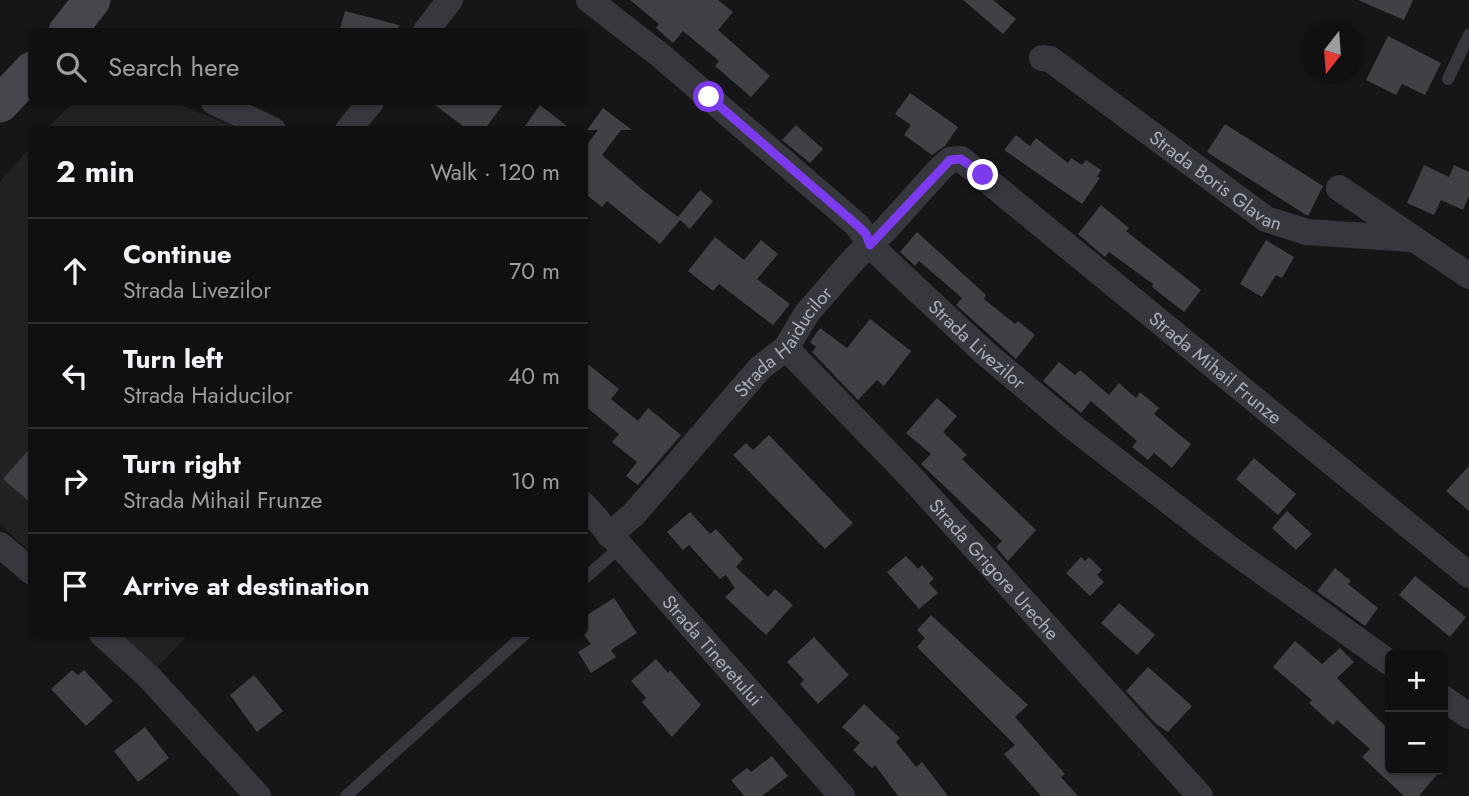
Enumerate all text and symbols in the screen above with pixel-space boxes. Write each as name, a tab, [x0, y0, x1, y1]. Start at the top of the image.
north arrow	[1301, 21, 1364, 84]
search box	[28, 28, 588, 105]
icon: search	[52, 48, 90, 86]
text: Search here	[108, 48, 240, 86]
route start	[693, 81, 724, 112]
street label: Strada Boris Glavan	[1144, 124, 1285, 237]
text: 2 min	[56, 150, 135, 193]
text: Walk · 120 m	[430, 155, 560, 189]
route end	[967, 159, 998, 190]
text: Continue	[123, 235, 232, 273]
icon: ahead	[56, 252, 94, 290]
text: 70 m	[509, 254, 560, 288]
text: Strada Livezilor	[123, 273, 271, 307]
street label: Strada Haiducilor	[728, 280, 839, 403]
street label: Strada Livezilor	[922, 294, 1032, 396]
street label: Strada Mihail Frunze	[1143, 305, 1288, 431]
text: Turn left	[123, 340, 223, 378]
icon: left	[56, 357, 94, 395]
text: 40 m	[508, 359, 560, 393]
text: Strada Haiducilor	[123, 378, 293, 412]
text: Turn right	[123, 445, 241, 483]
icon: right	[56, 462, 94, 500]
text: 10 m	[511, 464, 560, 498]
text: Strada Mihail Frunze	[123, 483, 322, 517]
street label: Strada Grigore Ureche	[923, 493, 1065, 646]
icon: arrive	[56, 567, 94, 605]
text: Arrive at destination	[123, 567, 370, 605]
street label: Strada Tineretului	[656, 589, 769, 712]
map controls	[1385, 649, 1448, 775]
button: +	[1385, 649, 1448, 712]
button: −	[1385, 712, 1448, 775]

